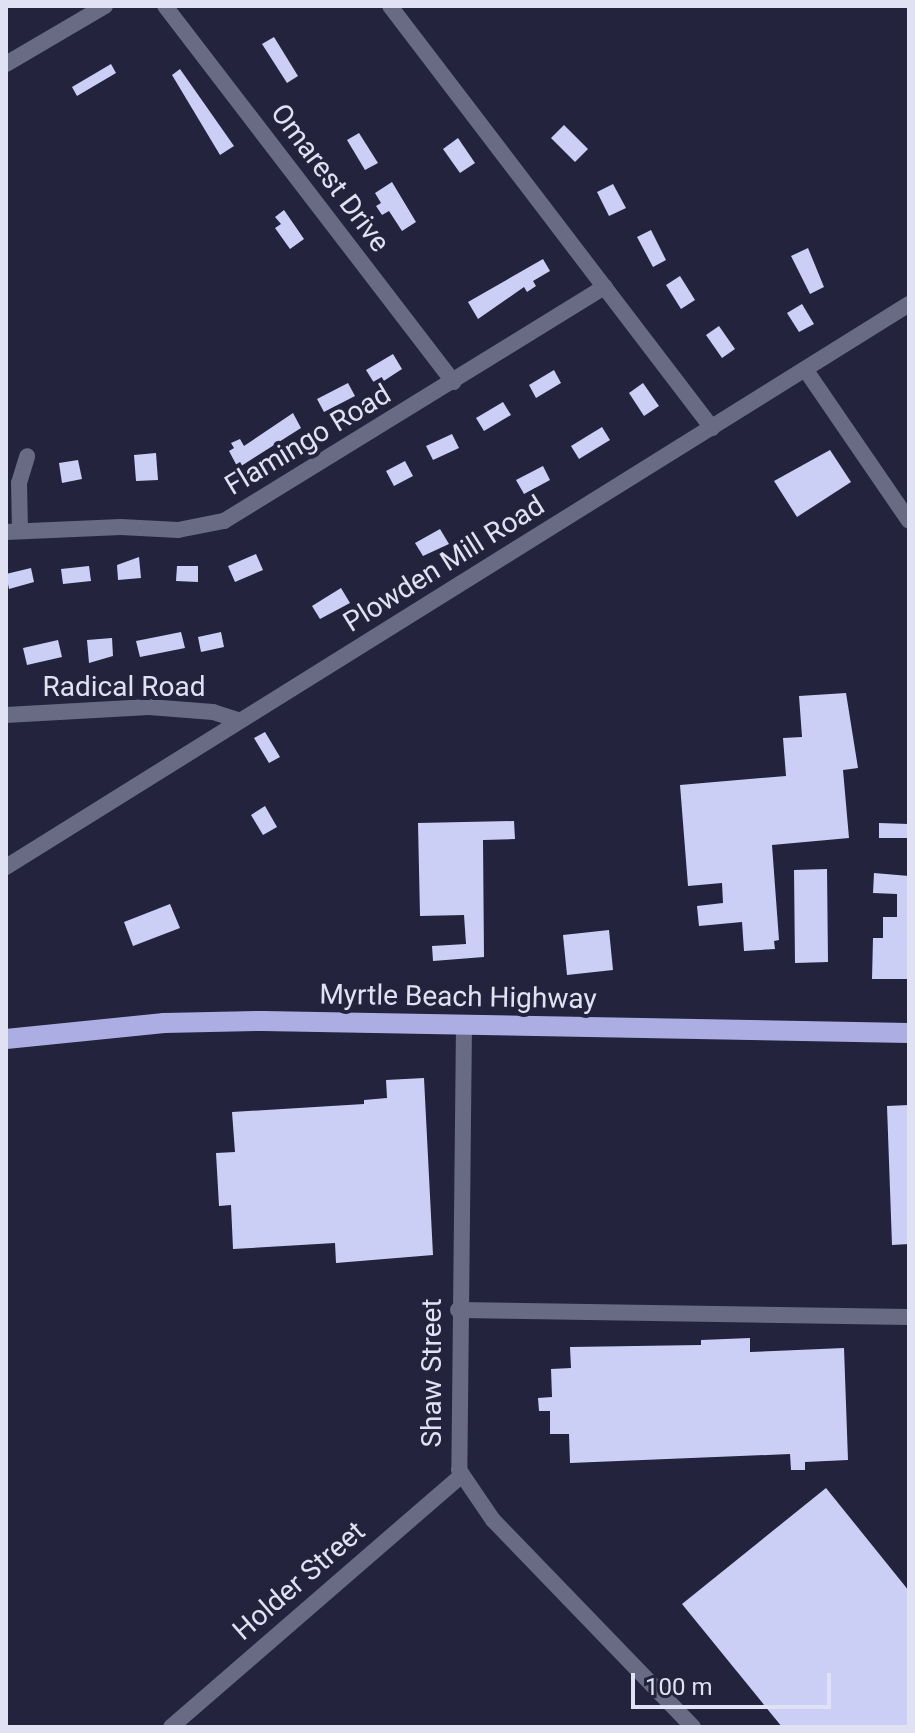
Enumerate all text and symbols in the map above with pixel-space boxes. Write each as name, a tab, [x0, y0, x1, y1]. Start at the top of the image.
street label: Omarest Drive	[263, 97, 397, 259]
street label: Flamingo Road	[219, 377, 397, 503]
street label: Plowden Mill Road	[337, 489, 551, 639]
street label: Radical Road	[43, 670, 205, 704]
street label: Myrtle Beach Highway	[319, 978, 597, 1016]
street label: Shaw Street	[415, 1298, 449, 1448]
street label: Holder Street	[226, 1515, 372, 1647]
scale bar	[635, 1657, 835, 1707]
text: 100 m	[645, 1673, 712, 1701]

